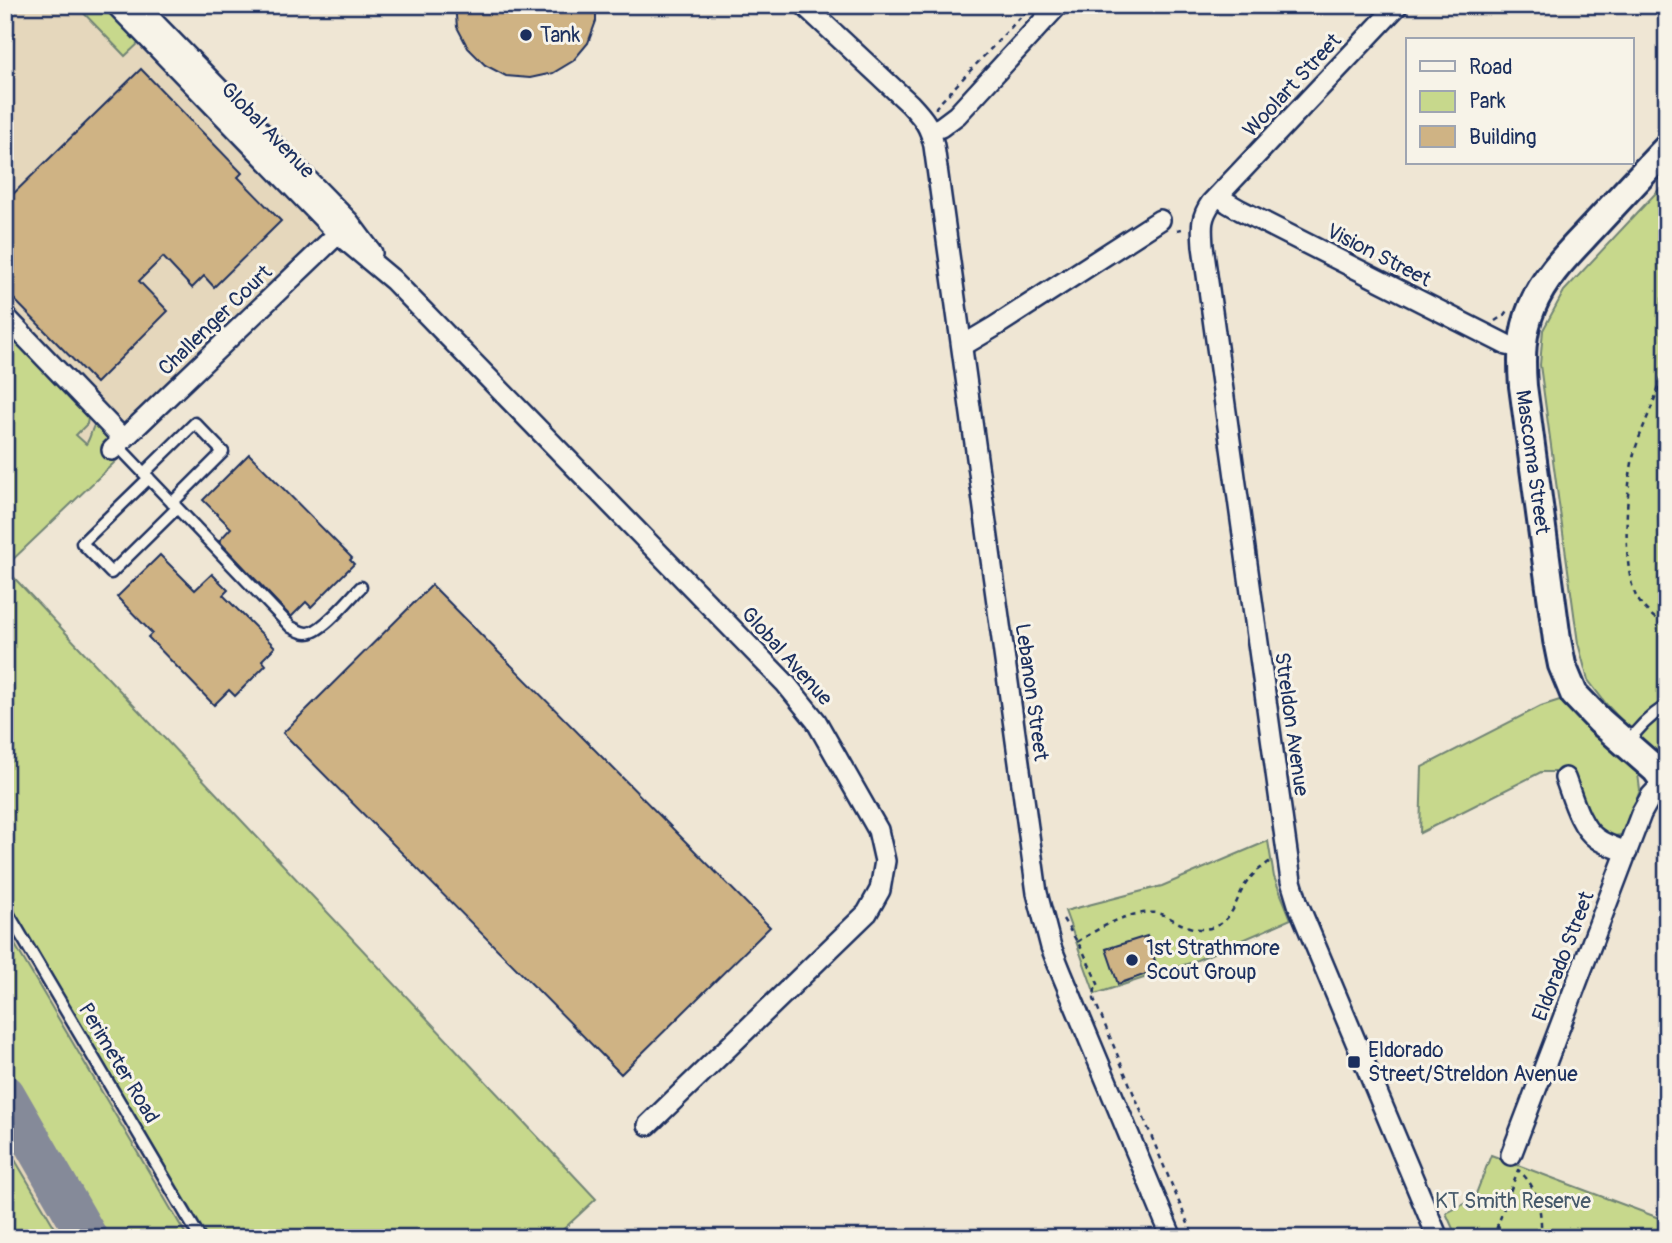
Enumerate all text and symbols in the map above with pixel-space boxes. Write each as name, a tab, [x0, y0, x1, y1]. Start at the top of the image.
place label: Tank	[540, 22, 580, 49]
marker: Tank	[518, 27, 534, 43]
street label: Woolart Street	[1237, 27, 1348, 143]
legend	[1406, 38, 1634, 164]
text: Road	[1469, 54, 1513, 81]
street label: Global Avenue	[215, 76, 321, 185]
text: Park	[1469, 88, 1506, 115]
text: Building	[1469, 124, 1536, 151]
street label: Vision Street	[1322, 218, 1436, 294]
street label: Challenger Court	[153, 259, 278, 382]
street label: Mascoma Street	[1509, 388, 1556, 537]
street label: Global Avenue	[735, 601, 839, 712]
street label: Lebanon Street	[1009, 622, 1055, 763]
street label: Streldon Avenue	[1268, 650, 1315, 798]
street label: Eldorado Street	[1526, 887, 1601, 1025]
place label: 1st Strathmore Scout Group	[1146, 935, 1280, 986]
marker: 1st Strathmore Scout Group	[1124, 952, 1140, 968]
street label: Perimeter Road	[72, 998, 165, 1129]
place label: Eldorado Street/Streldon Avenue	[1368, 1037, 1578, 1088]
marker: Eldorado Street/Streldon Avenue	[1346, 1054, 1362, 1070]
park label: KT Smith Reserve	[1435, 1188, 1592, 1215]

